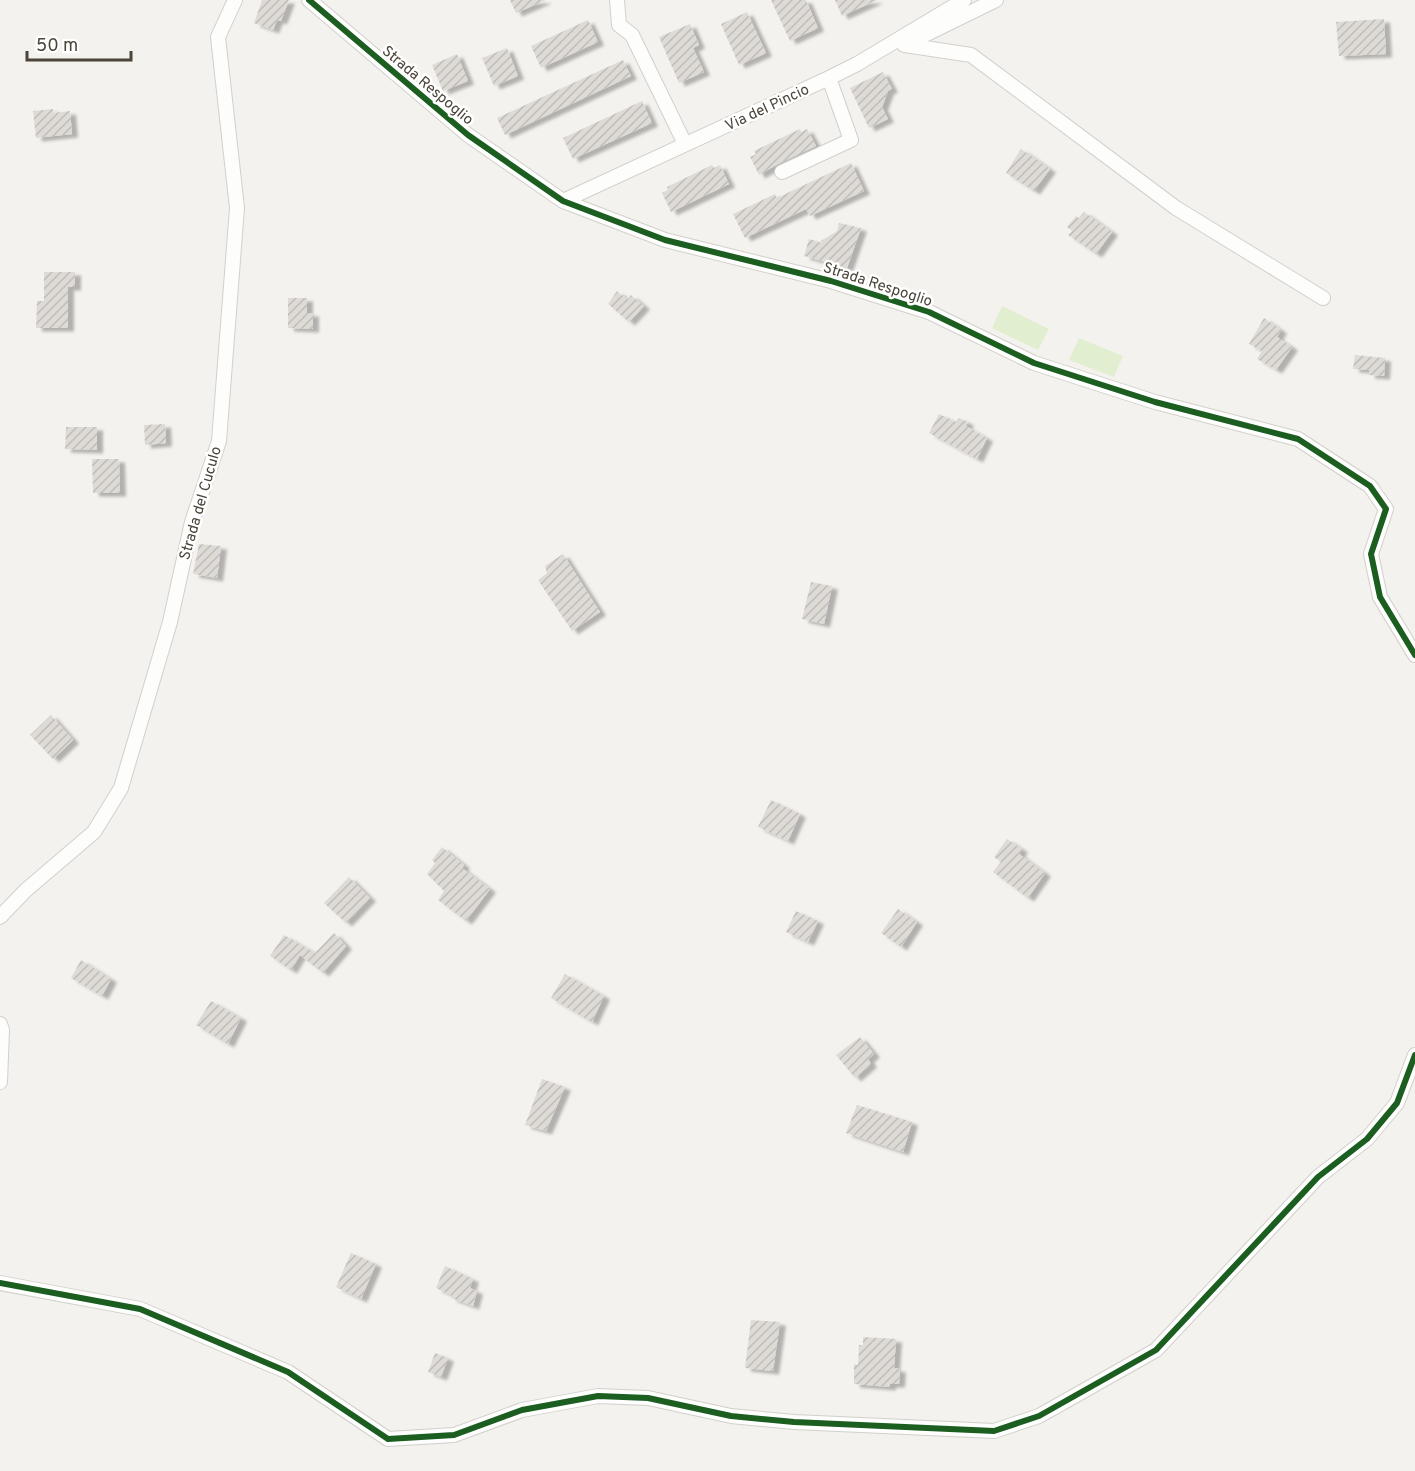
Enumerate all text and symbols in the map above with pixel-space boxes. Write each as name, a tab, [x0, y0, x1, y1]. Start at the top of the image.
scale bar	[27, 24, 130, 62]
text: 50 m	[36, 35, 78, 58]
street label: Strada Respoglio	[377, 42, 477, 130]
street label: Via del Pincio	[723, 81, 813, 136]
street label: Strada Respoglio	[820, 259, 935, 312]
street label: Strada del Cuculo	[176, 444, 227, 563]

